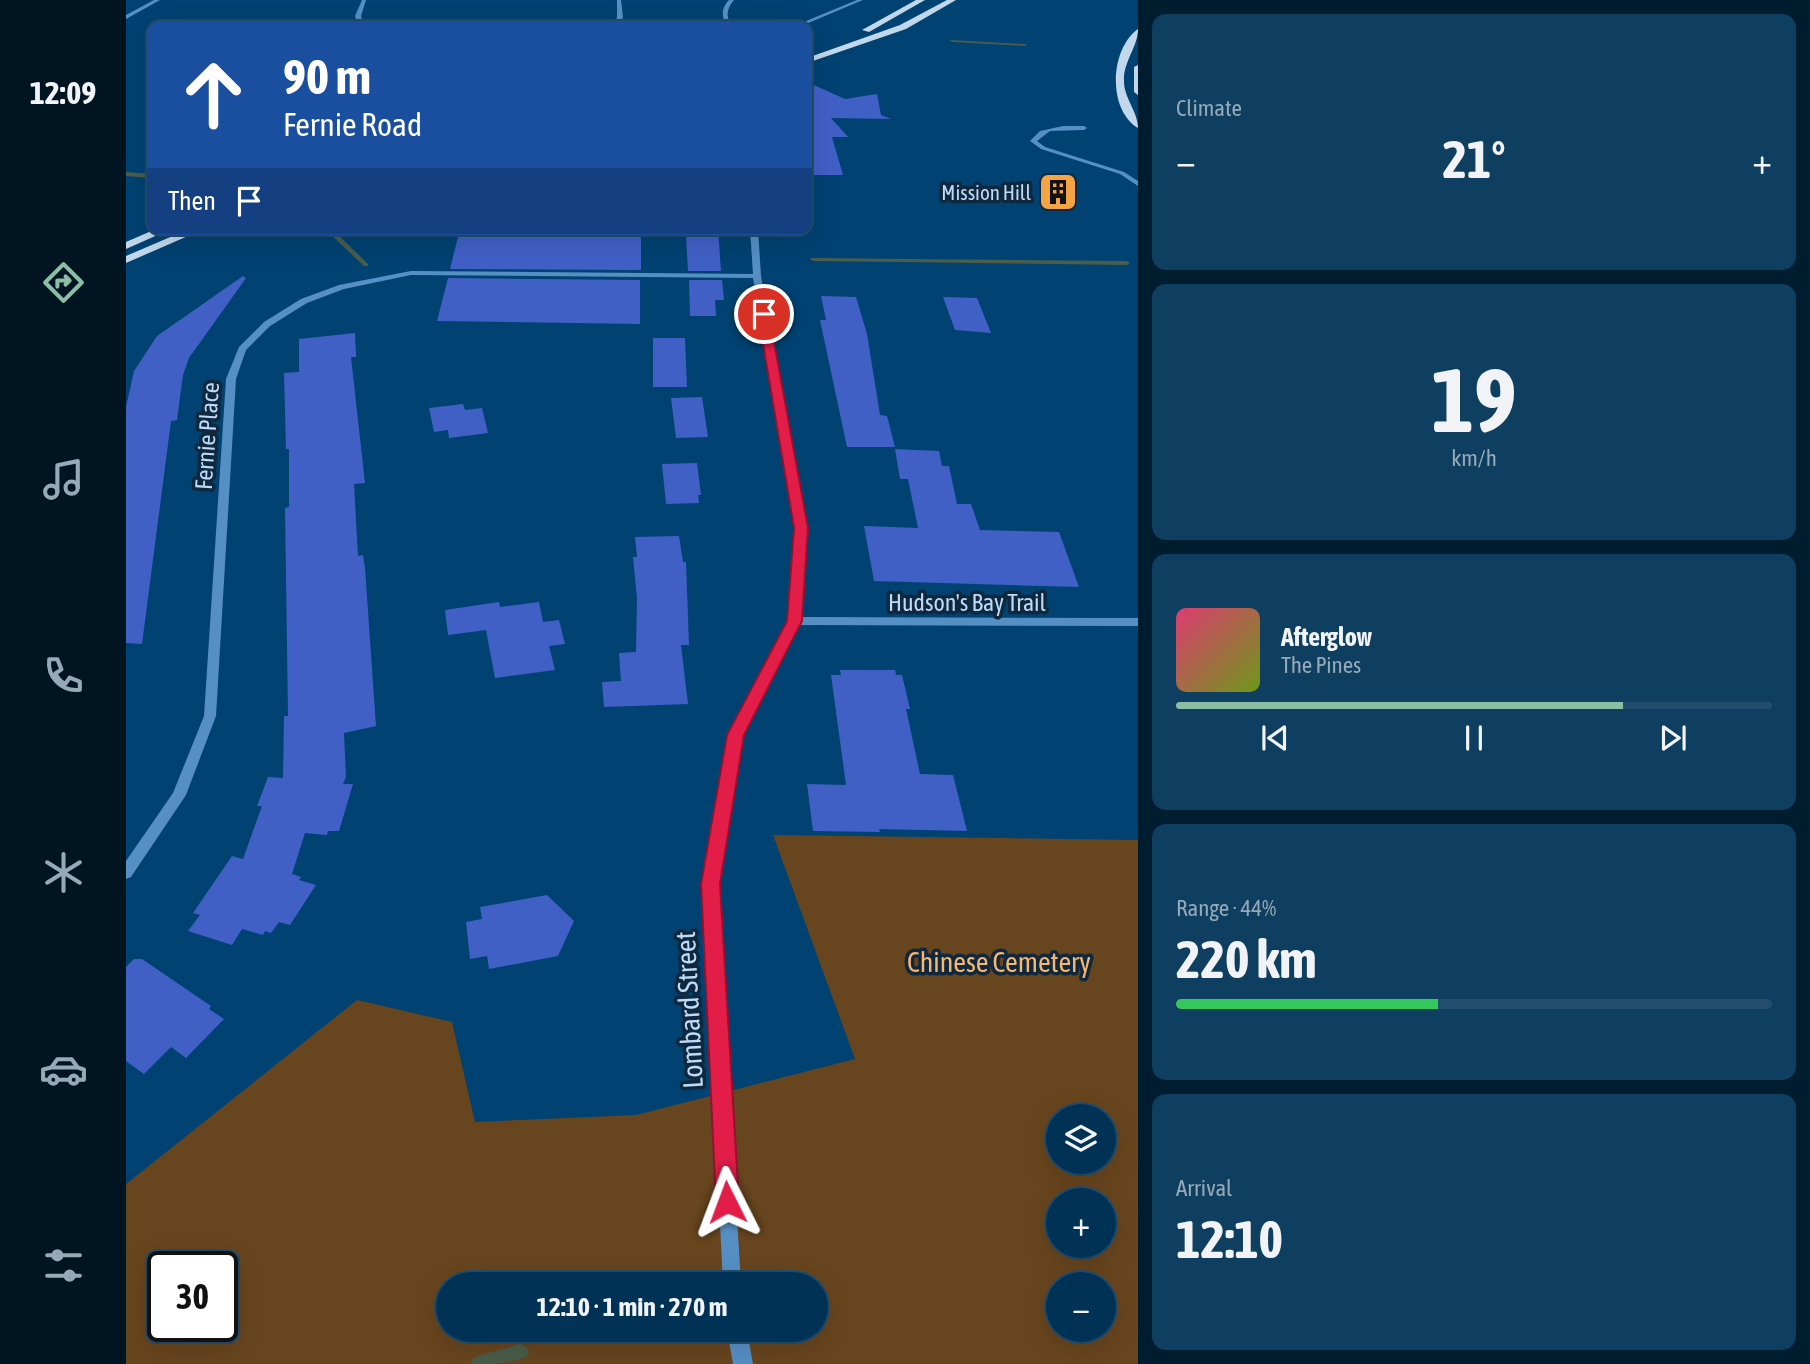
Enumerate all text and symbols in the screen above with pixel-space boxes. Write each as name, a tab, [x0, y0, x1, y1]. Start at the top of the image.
text: 90 m	[283, 48, 371, 104]
icon: ahead	[168, 49, 259, 140]
text: 12:09	[30, 74, 96, 111]
text: Climate	[1176, 95, 1242, 121]
text: Fernie Road	[283, 106, 422, 143]
text: 21°	[1442, 129, 1506, 189]
text: −	[1176, 139, 1196, 182]
text: +	[1752, 139, 1772, 182]
building icon: Mission Hill	[1037, 171, 1079, 213]
place label: Mission Hill	[941, 180, 1031, 204]
icon: arrive	[230, 182, 268, 220]
text: Then	[168, 186, 216, 216]
icon: directions	[39, 258, 88, 307]
pin	[734, 284, 794, 344]
icon: arrive	[745, 295, 783, 333]
text: 19	[1431, 347, 1517, 451]
street label: Fernie Place	[190, 381, 224, 491]
text: km/h	[1451, 445, 1497, 471]
icon: music	[39, 455, 88, 504]
street label: Hudson's Bay Trail	[888, 589, 1047, 616]
text: Afterglow	[1281, 622, 1372, 652]
icon: phone	[39, 651, 88, 700]
text: The Pines	[1281, 652, 1361, 678]
icon: previous	[1256, 719, 1294, 757]
icon: pause	[1455, 719, 1493, 757]
icon: next	[1654, 719, 1692, 757]
icon: climate	[39, 848, 88, 897]
text: Range · 44%	[1176, 895, 1276, 921]
text: 220 km	[1176, 929, 1317, 989]
street label: Lombard Street	[669, 931, 709, 1089]
park label: Chinese Cemetery	[907, 946, 1091, 978]
icon: car	[39, 1045, 88, 1094]
map controls	[1046, 1104, 1116, 1342]
button: layers	[1046, 1104, 1116, 1174]
position arrow	[690, 1165, 764, 1239]
text: Arrival	[1176, 1175, 1232, 1201]
button: +	[1046, 1188, 1116, 1258]
text: 12:10	[1176, 1209, 1283, 1269]
icon: filters	[39, 1241, 88, 1290]
speed limit sign: 30	[147, 1251, 238, 1342]
button: −	[1046, 1272, 1116, 1342]
text: 12:10 · 1 min · 270 m	[537, 1292, 727, 1322]

